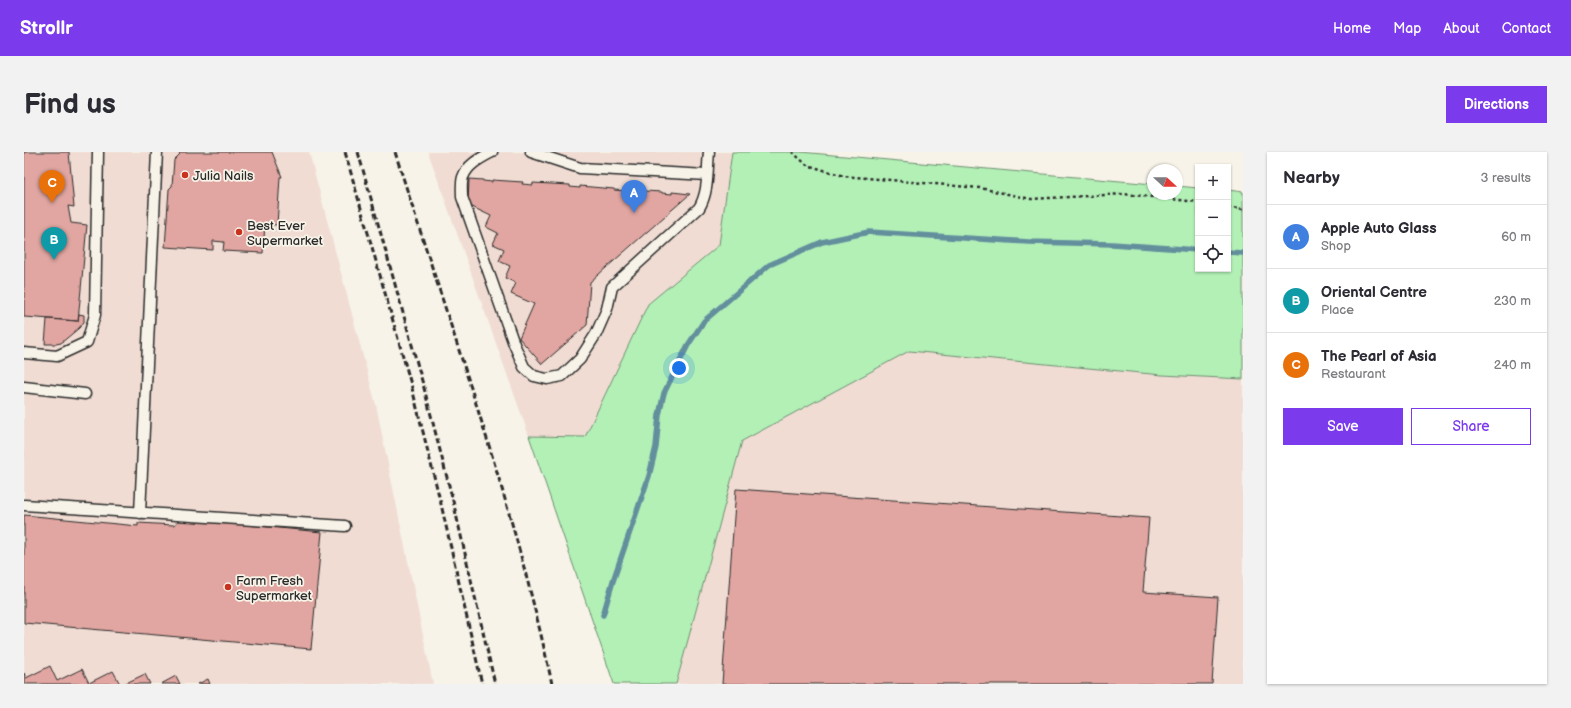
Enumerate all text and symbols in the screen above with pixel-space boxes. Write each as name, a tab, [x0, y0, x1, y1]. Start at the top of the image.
text: Strollr	[20, 17, 73, 40]
text: Home	[1333, 20, 1371, 37]
text: Map	[1393, 20, 1421, 37]
text: About	[1443, 20, 1480, 37]
text: Contact	[1502, 20, 1551, 37]
button: Directions	[1446, 86, 1547, 123]
text: Find us	[24, 88, 116, 121]
north arrow	[1147, 164, 1183, 200]
map controls	[1195, 164, 1231, 272]
button: +	[1195, 164, 1231, 200]
place label: Julia Nails	[193, 168, 254, 184]
text: Nearby	[1283, 168, 1340, 188]
pin: C	[39, 170, 65, 203]
marker: Julia Nails	[180, 170, 190, 180]
text: 3 results	[1480, 170, 1531, 186]
pin: A	[621, 180, 647, 213]
button: −	[1195, 200, 1231, 236]
place label: Best Ever Supermarket	[247, 218, 323, 249]
text: Apple Auto Glass	[1321, 219, 1437, 238]
pin: B	[41, 227, 67, 260]
marker: Best Ever Supermarket	[234, 227, 244, 237]
text: A	[1292, 229, 1300, 245]
text: 60 m	[1501, 229, 1531, 245]
button: locate	[1195, 236, 1231, 272]
text: Shop	[1321, 238, 1351, 254]
text: Oriental Centre	[1321, 283, 1427, 302]
text: B	[1291, 293, 1301, 309]
text: 230 m	[1494, 293, 1531, 309]
text: Place	[1321, 302, 1354, 318]
text: The Pearl of Asia	[1321, 347, 1437, 366]
text: C	[1291, 357, 1301, 373]
text: 240 m	[1494, 357, 1531, 373]
your location	[669, 358, 689, 378]
text: Restaurant	[1321, 366, 1386, 382]
button: Save	[1283, 408, 1403, 445]
button: Share	[1411, 408, 1531, 445]
place label: Farm Fresh Supermarket	[236, 573, 312, 604]
marker: Farm Fresh Supermarket	[223, 582, 233, 592]

